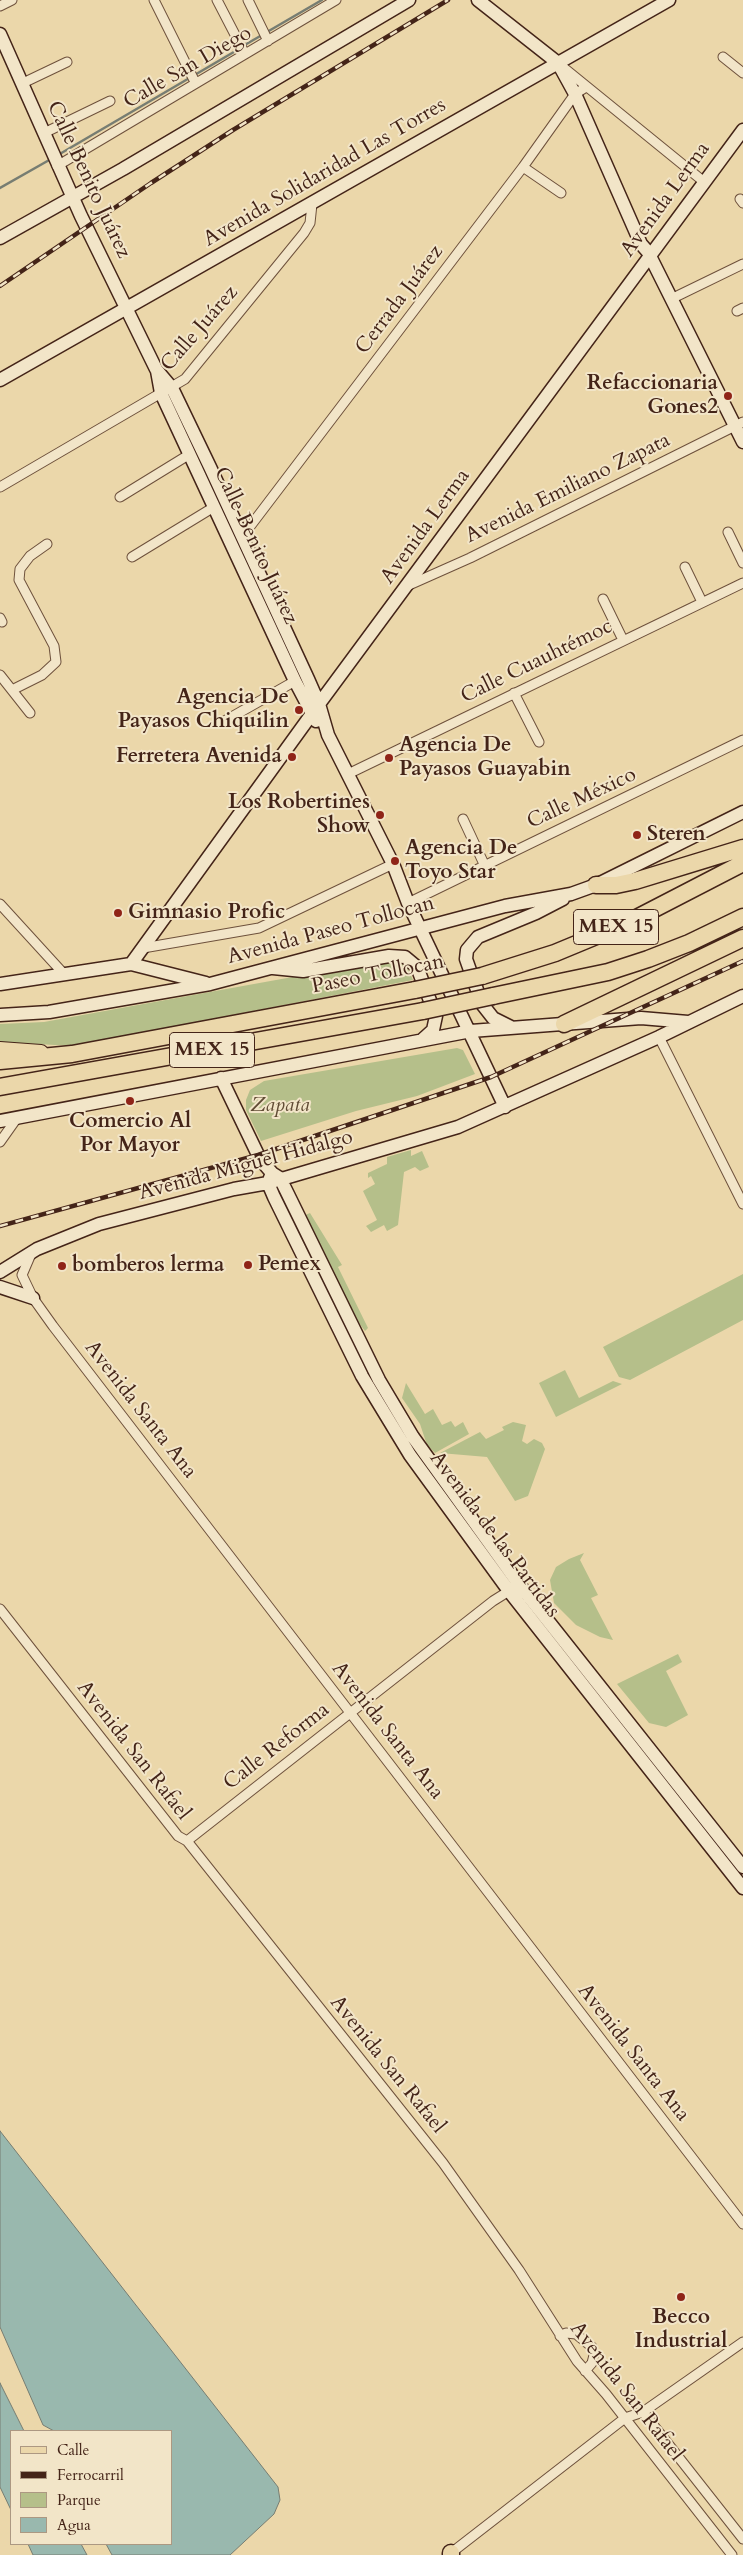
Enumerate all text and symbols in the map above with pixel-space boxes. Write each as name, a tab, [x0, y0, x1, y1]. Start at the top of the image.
street label: Calle San Diego	[119, 21, 257, 115]
street label: Avenida Solidaridad Las Torres	[199, 93, 451, 253]
street label: Calle Benito Juárez	[41, 97, 135, 263]
street label: Avenida Lerma	[616, 138, 716, 262]
street label: Cerrada Juárez	[351, 240, 449, 360]
street label: Calle Juárez	[156, 281, 244, 377]
place label: Refaccionaria Gones2	[587, 371, 718, 421]
marker: Refaccionaria Gones2	[722, 390, 734, 402]
street label: Avenida Emiliano Zapata	[461, 428, 675, 550]
street label: Calle Benito Juárez	[208, 463, 302, 629]
street label: Avenida Lerma	[376, 465, 476, 589]
street label: Calle Cuauhtémoc	[457, 614, 617, 710]
place label: Agencia De Payasos Chiquilin	[118, 685, 289, 735]
marker: Agencia De Payasos Chiquilin	[293, 704, 305, 716]
place label: Agencia De Payasos Guayabin	[399, 733, 571, 783]
place label: Ferretera Avenida	[116, 744, 282, 770]
marker: Ferretera Avenida	[286, 751, 298, 763]
marker: Agencia De Payasos Guayabin	[383, 752, 395, 764]
street label: Calle México	[523, 763, 641, 835]
place label: Los Robertines Show	[228, 790, 370, 840]
marker: Los Robertines Show	[374, 809, 386, 821]
place label: Steren	[647, 822, 706, 848]
marker: Steren	[631, 829, 643, 841]
place label: Agencia De Toyo Star	[405, 836, 517, 886]
marker: Agencia De Toyo Star	[389, 855, 401, 867]
street label: Avenida Paseo Tollocan	[225, 891, 437, 971]
place label: Gimnasio Profic	[128, 900, 285, 926]
marker: Gimnasio Profic	[112, 907, 124, 919]
road number: MEX 15	[574, 910, 658, 944]
street label: Paseo Tollocan	[310, 950, 446, 1000]
road number: MEX 15	[170, 1032, 254, 1068]
park label: Zapata	[250, 1093, 310, 1119]
marker: Comercio Al Por Mayor	[124, 1095, 136, 1107]
place label: Comercio Al Por Mayor	[69, 1109, 191, 1159]
street label: Avenida Miguel Hidalgo	[136, 1125, 356, 1207]
place label: Pemex	[258, 1252, 321, 1278]
place label: bomberos lerma	[72, 1253, 224, 1279]
marker: Pemex	[242, 1259, 254, 1271]
marker: bomberos lerma	[56, 1260, 68, 1272]
street label: Avenida Santa Ana	[78, 1336, 202, 1484]
street label: Avenida de las Partidas	[423, 1447, 565, 1623]
street label: Avenida Santa Ana	[325, 1657, 449, 1805]
street label: Avenida San Rafael	[71, 1676, 195, 1826]
street label: Calle Reforma	[219, 1698, 335, 1796]
street label: Avenida Santa Ana	[571, 1979, 695, 2127]
street label: Avenida San Rafael	[324, 1991, 450, 2139]
marker: Becco Industrial	[675, 2291, 687, 2303]
place label: Becco Industrial	[635, 2305, 727, 2355]
street label: Avenida San Rafael	[564, 2317, 688, 2467]
legend	[10, 2430, 172, 2545]
text: Calle	[57, 2440, 89, 2460]
text: Ferrocarril	[57, 2465, 124, 2485]
text: Parque	[57, 2490, 101, 2510]
text: Agua	[57, 2515, 91, 2535]

